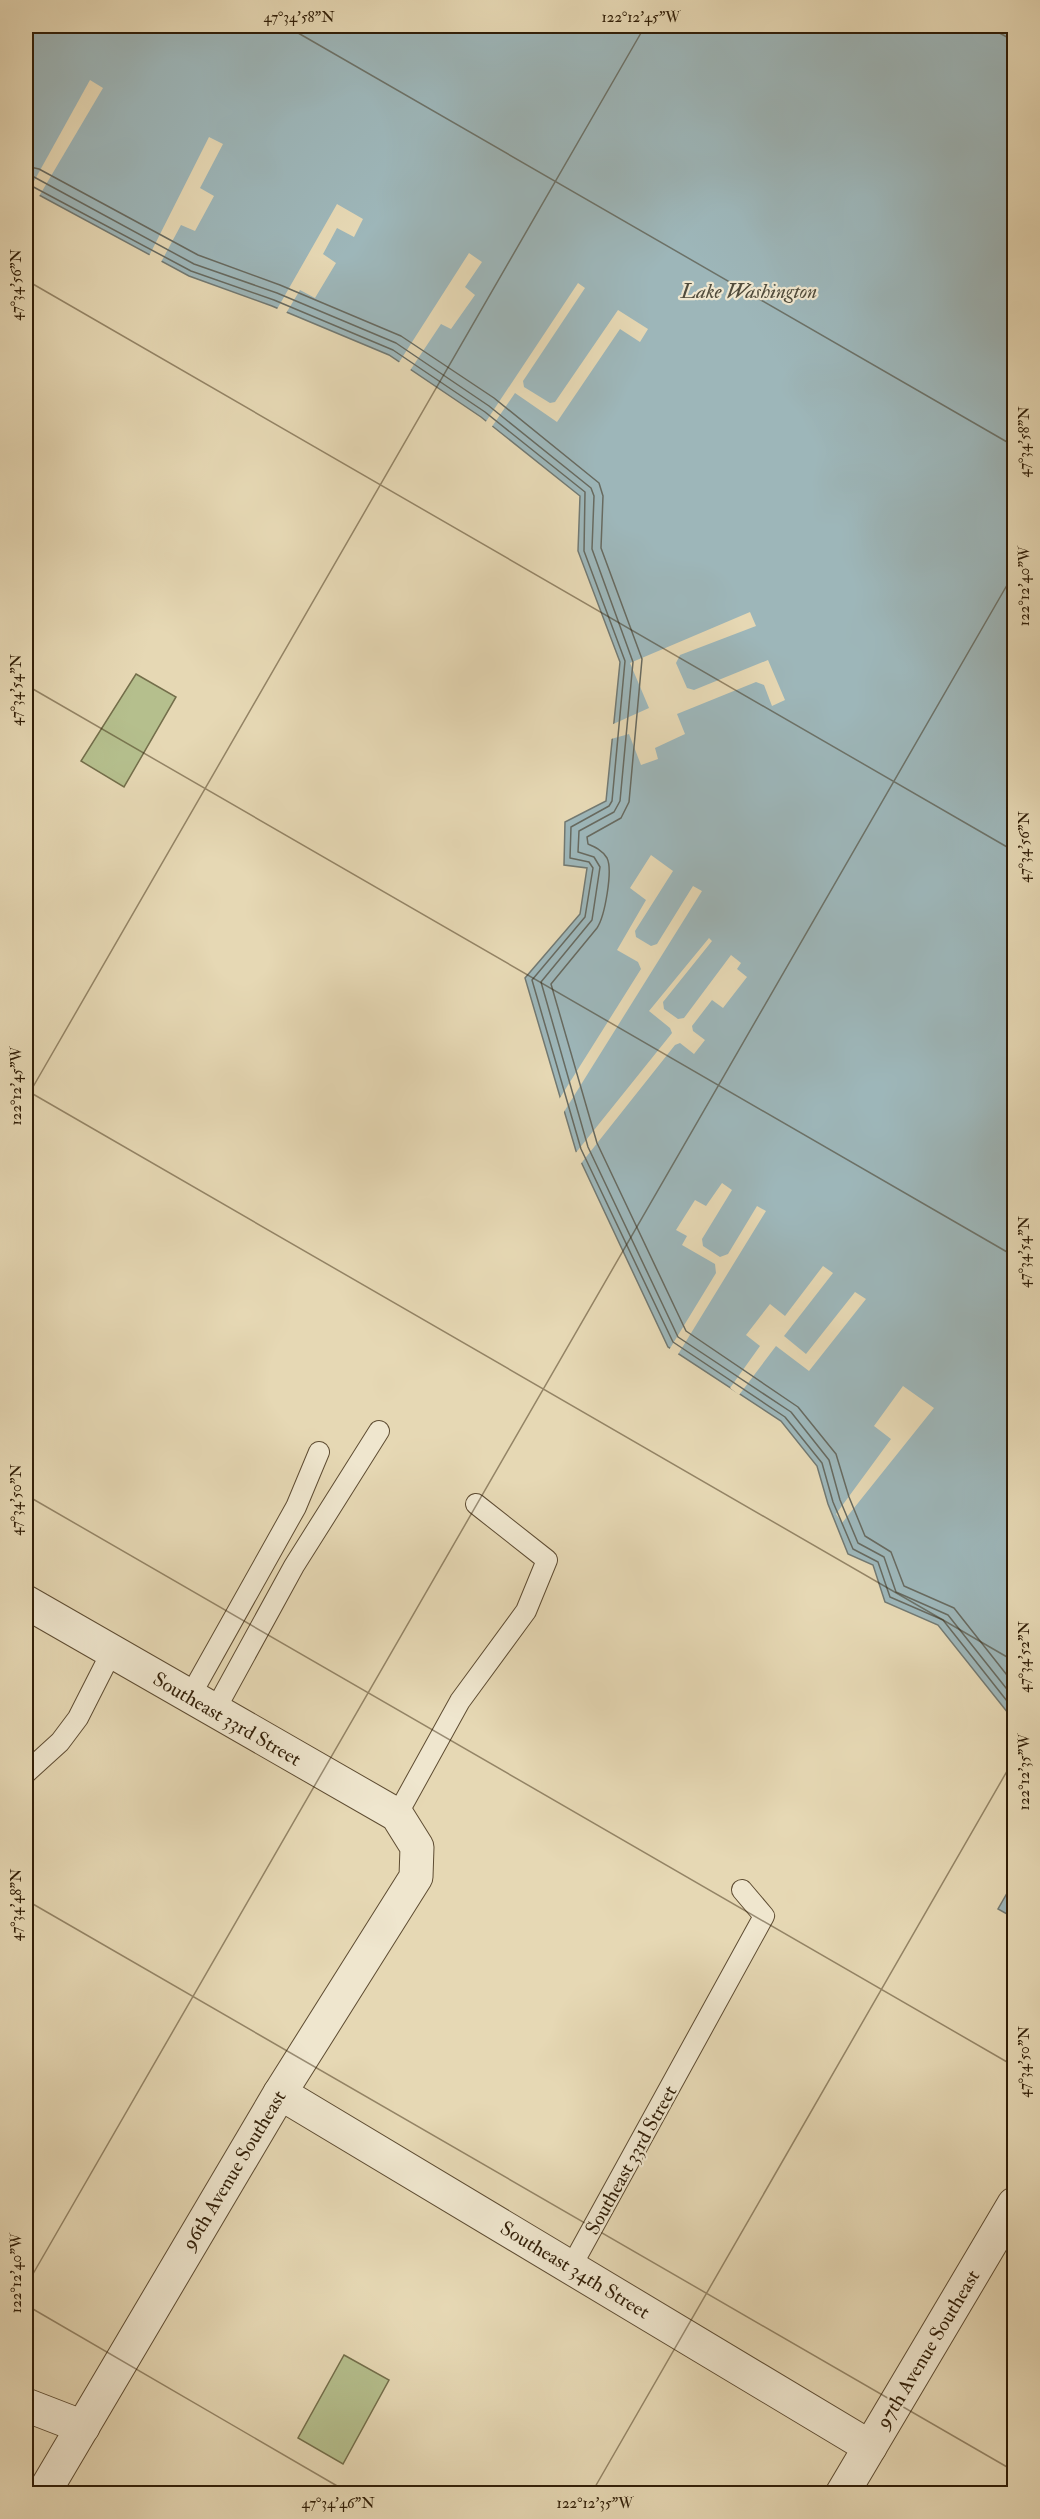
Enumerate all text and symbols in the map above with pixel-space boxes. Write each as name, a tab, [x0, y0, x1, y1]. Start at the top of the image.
text: 47°34'58"N	[263, 8, 335, 27]
text: 122°12'45"W	[601, 8, 681, 27]
text: 47°34'56"N	[7, 249, 26, 321]
water label: Lake Washington	[680, 278, 817, 305]
text: 47°34'58"N	[1015, 406, 1034, 478]
text: 122°12'40"W	[1015, 545, 1034, 626]
text: 47°34'54"N	[7, 654, 26, 726]
text: 47°34'56"N	[1015, 811, 1034, 883]
text: 122°12'45"W	[7, 1046, 26, 1126]
text: 47°34'54"N	[1015, 1216, 1034, 1288]
text: 47°34'50"N	[7, 1464, 26, 1536]
text: 47°34'52"N	[1015, 1621, 1034, 1693]
street label: Southeast 33rd Street	[148, 1666, 306, 1772]
text: 122°12'35"W	[1015, 1733, 1034, 1810]
text: 47°34'48"N	[7, 1868, 26, 1941]
text: 47°34'50"N	[1015, 2026, 1034, 2098]
street label: Southeast 33rd Street	[580, 2080, 683, 2239]
street label: 96th Avenue Southeast	[176, 2085, 292, 2256]
street label: Southeast 34th Street	[496, 2216, 655, 2325]
text: 122°12'40"W	[7, 2232, 26, 2313]
street label: 97th Avenue Southeast	[870, 2265, 985, 2435]
text: 47°34'46"N	[301, 2494, 375, 2513]
text: 122°12'35"W	[557, 2494, 634, 2513]

